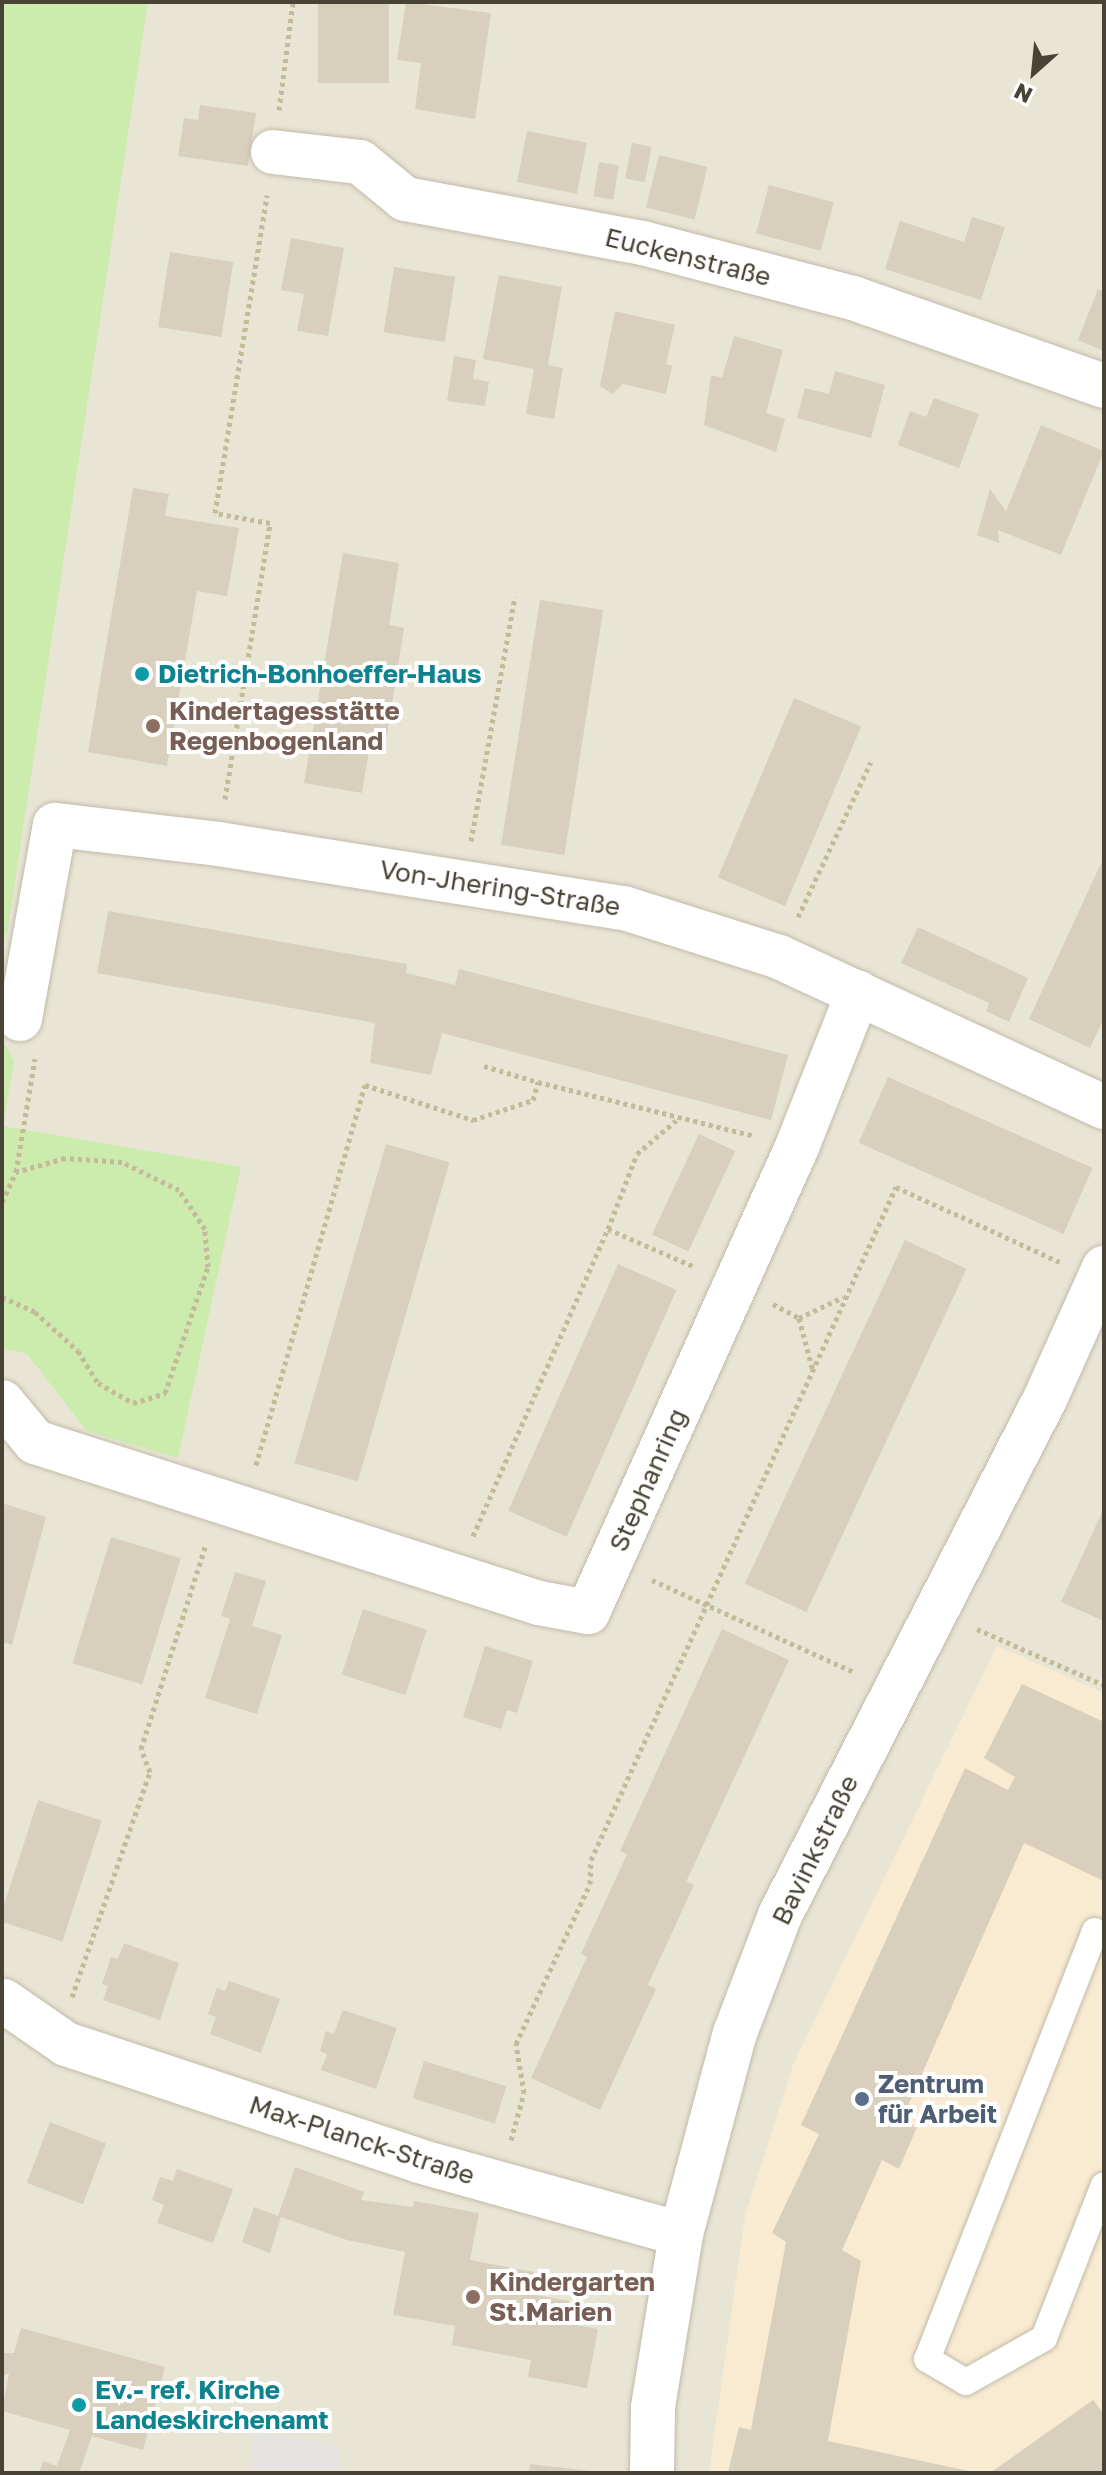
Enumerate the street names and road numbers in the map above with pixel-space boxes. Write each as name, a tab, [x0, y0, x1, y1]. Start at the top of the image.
street label: Euckenstraße	[602, 221, 774, 293]
street label: Von-Jhering-Straße	[378, 854, 622, 922]
street label: Stephanring	[603, 1404, 693, 1556]
street label: Bavinkstraße	[765, 1770, 865, 1930]
street label: Max-Planck-Straße	[245, 2089, 479, 2191]

